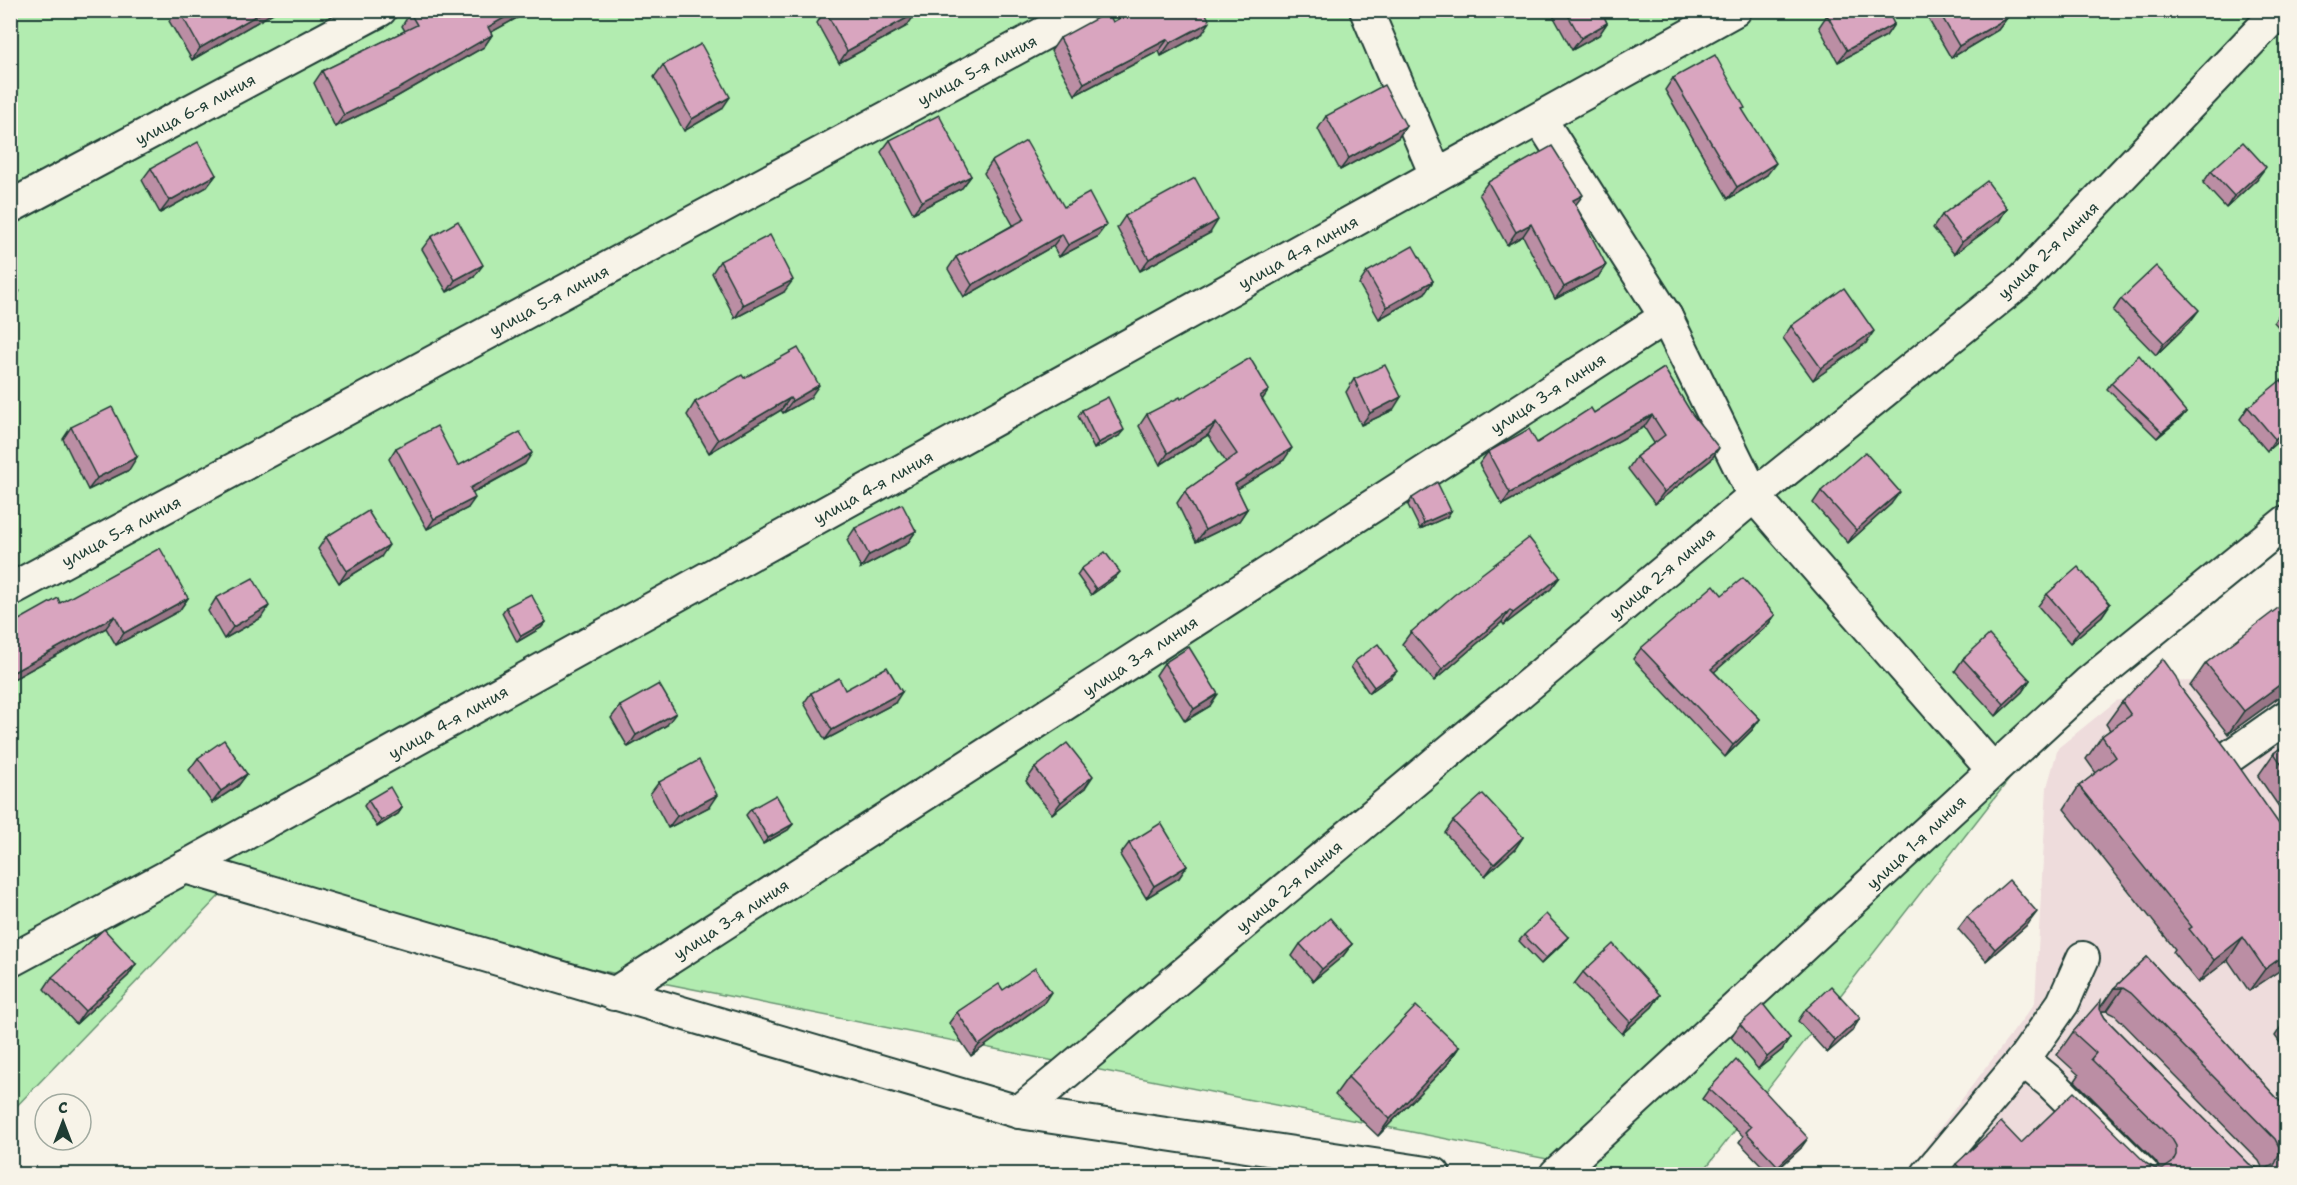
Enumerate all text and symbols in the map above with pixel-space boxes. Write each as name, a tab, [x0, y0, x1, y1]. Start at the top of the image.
street label: улица 5-я линия	[914, 30, 1041, 111]
street label: улица 6-я линия	[131, 69, 259, 150]
street label: улица 2-я линия	[1993, 197, 2103, 304]
street label: улица 4-я линия	[1235, 211, 1362, 294]
street label: улица 5-я линия	[486, 260, 613, 341]
street label: улица 3-я линия	[1487, 348, 1610, 439]
street label: улица 4-я линия	[810, 446, 937, 529]
street label: улица 5-я линия	[58, 491, 185, 572]
street label: улица 2-я линия	[1605, 523, 1720, 624]
street label: улица 3-я линия	[1079, 611, 1202, 702]
street label: улица 4-я линия	[385, 681, 512, 764]
street label: улица 1-я линия	[1862, 791, 1971, 894]
street label: улица 2-я линия	[1232, 836, 1347, 937]
street label: улица 3-я линия	[670, 874, 793, 965]
north arrow	[33, 1092, 93, 1152]
text: С	[58, 1097, 68, 1118]

